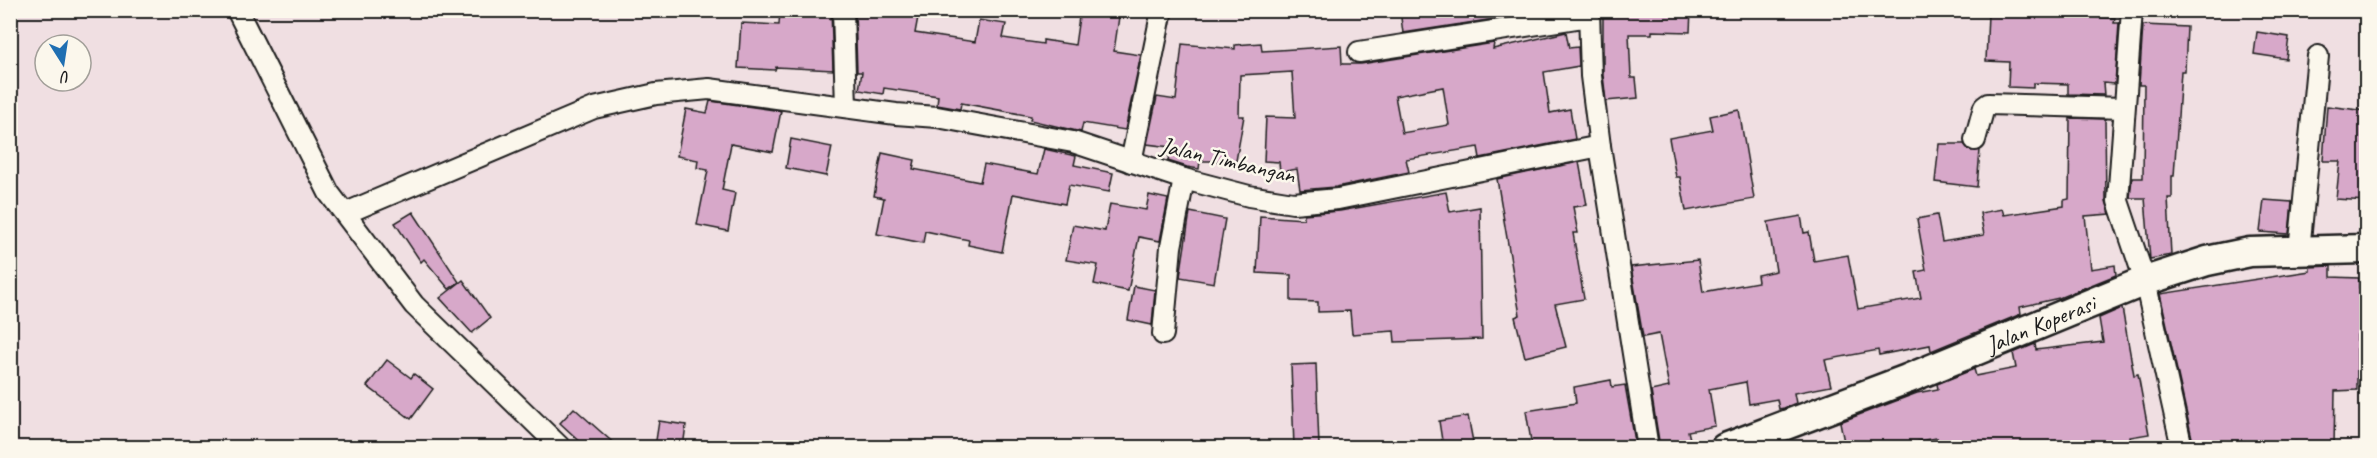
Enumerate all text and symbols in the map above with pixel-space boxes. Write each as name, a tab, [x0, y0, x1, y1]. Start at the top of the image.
north arrow	[33, 33, 93, 93]
text: U	[57, 66, 72, 88]
street label: Jalan Timbangan	[1157, 130, 1299, 190]
street label: Jalan Koperasi	[1981, 287, 2103, 360]

